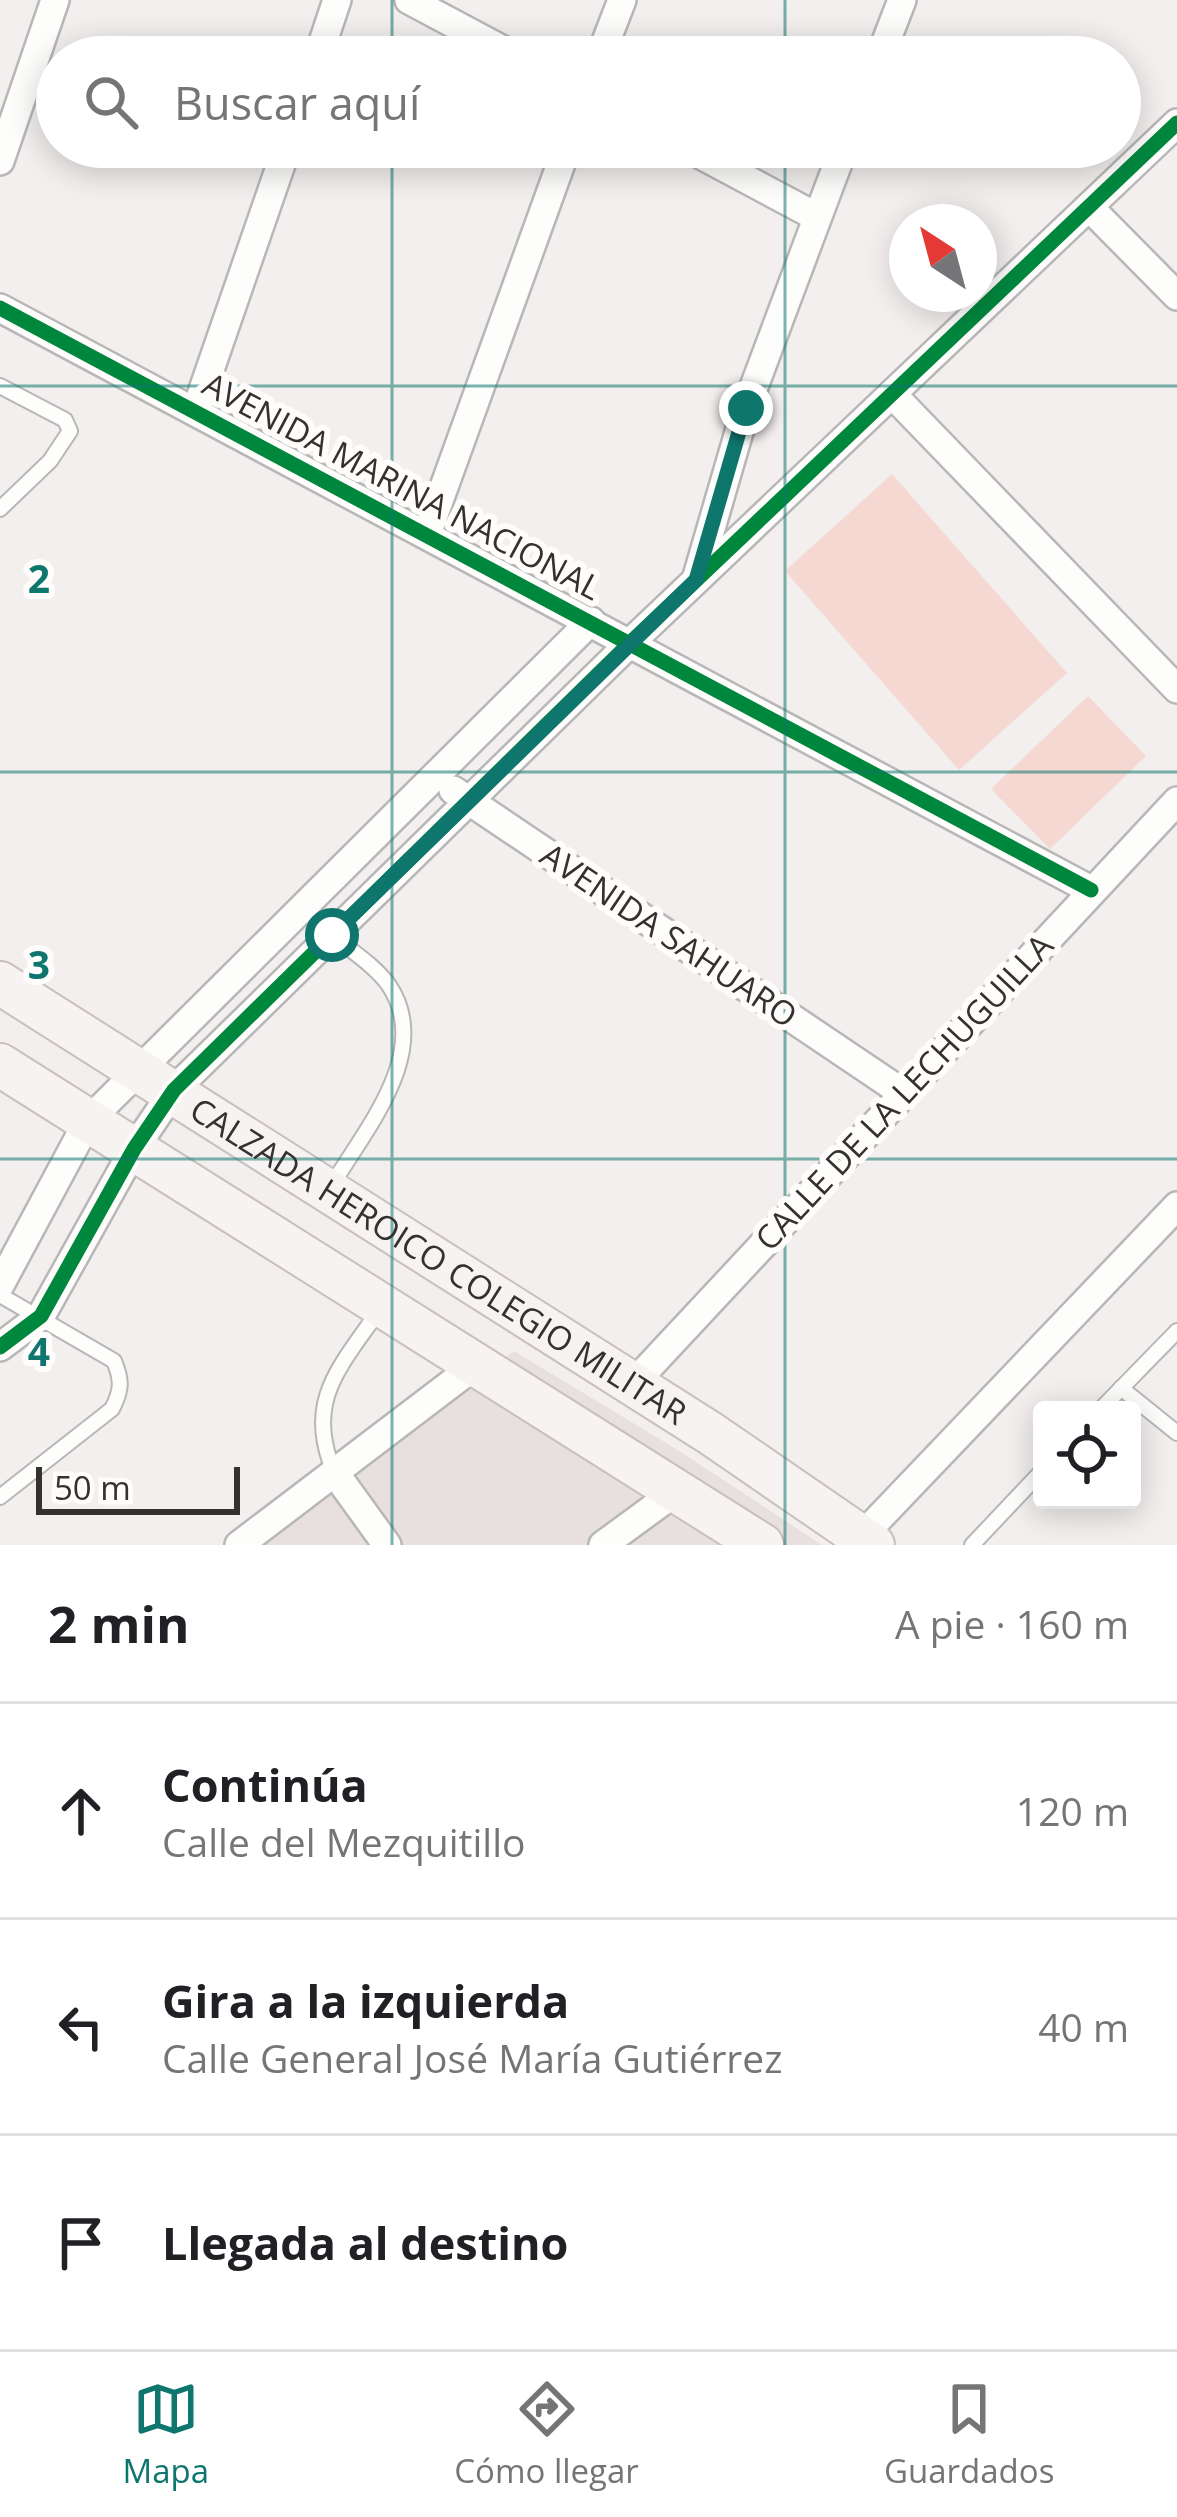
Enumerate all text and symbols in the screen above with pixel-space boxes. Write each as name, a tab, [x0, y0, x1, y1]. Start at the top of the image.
search box	[36, 36, 1141, 168]
icon: search	[78, 69, 144, 135]
text: Buscar aquí	[174, 72, 420, 133]
north arrow	[889, 204, 997, 312]
street label: AVENIDA MARINA NACIONAL	[195, 361, 609, 610]
route end	[719, 381, 773, 435]
text: 2	[28, 551, 50, 604]
street label: AVENIDA SAHUARO	[532, 832, 806, 1037]
route start	[305, 908, 359, 962]
street label: CALLE DE LA LECHUGUILLA	[745, 923, 1063, 1260]
text: 3	[28, 937, 50, 990]
street label: CALZADA HEROICO COLEGIO MILITAR	[182, 1086, 695, 1435]
text: 4	[28, 1324, 50, 1377]
map controls	[1033, 1401, 1141, 1509]
button: locate	[1033, 1401, 1141, 1509]
scale bar	[36, 1461, 240, 1514]
text: 50 m	[54, 1465, 131, 1510]
text: 2 min	[48, 1588, 190, 1658]
text: A pie · 160 m	[895, 1597, 1129, 1650]
text: Continúa	[162, 1754, 368, 1815]
icon: ahead	[48, 1778, 114, 1844]
text: 120 m	[1016, 1784, 1129, 1837]
text: Calle del Mezquitillo	[162, 1815, 525, 1868]
text: Gira a la izquierda	[162, 1970, 569, 2031]
icon: left	[48, 1994, 114, 2060]
text: 40 m	[1038, 2000, 1129, 2053]
text: Calle General José María Gutiérrez	[162, 2031, 782, 2084]
icon: arrive	[48, 2210, 114, 2276]
text: Llegada al destino	[162, 2212, 568, 2273]
tab: Mapa	[123, 2376, 209, 2493]
tab: Cómo llegar	[454, 2376, 639, 2493]
tab: Guardados	[884, 2376, 1054, 2493]

